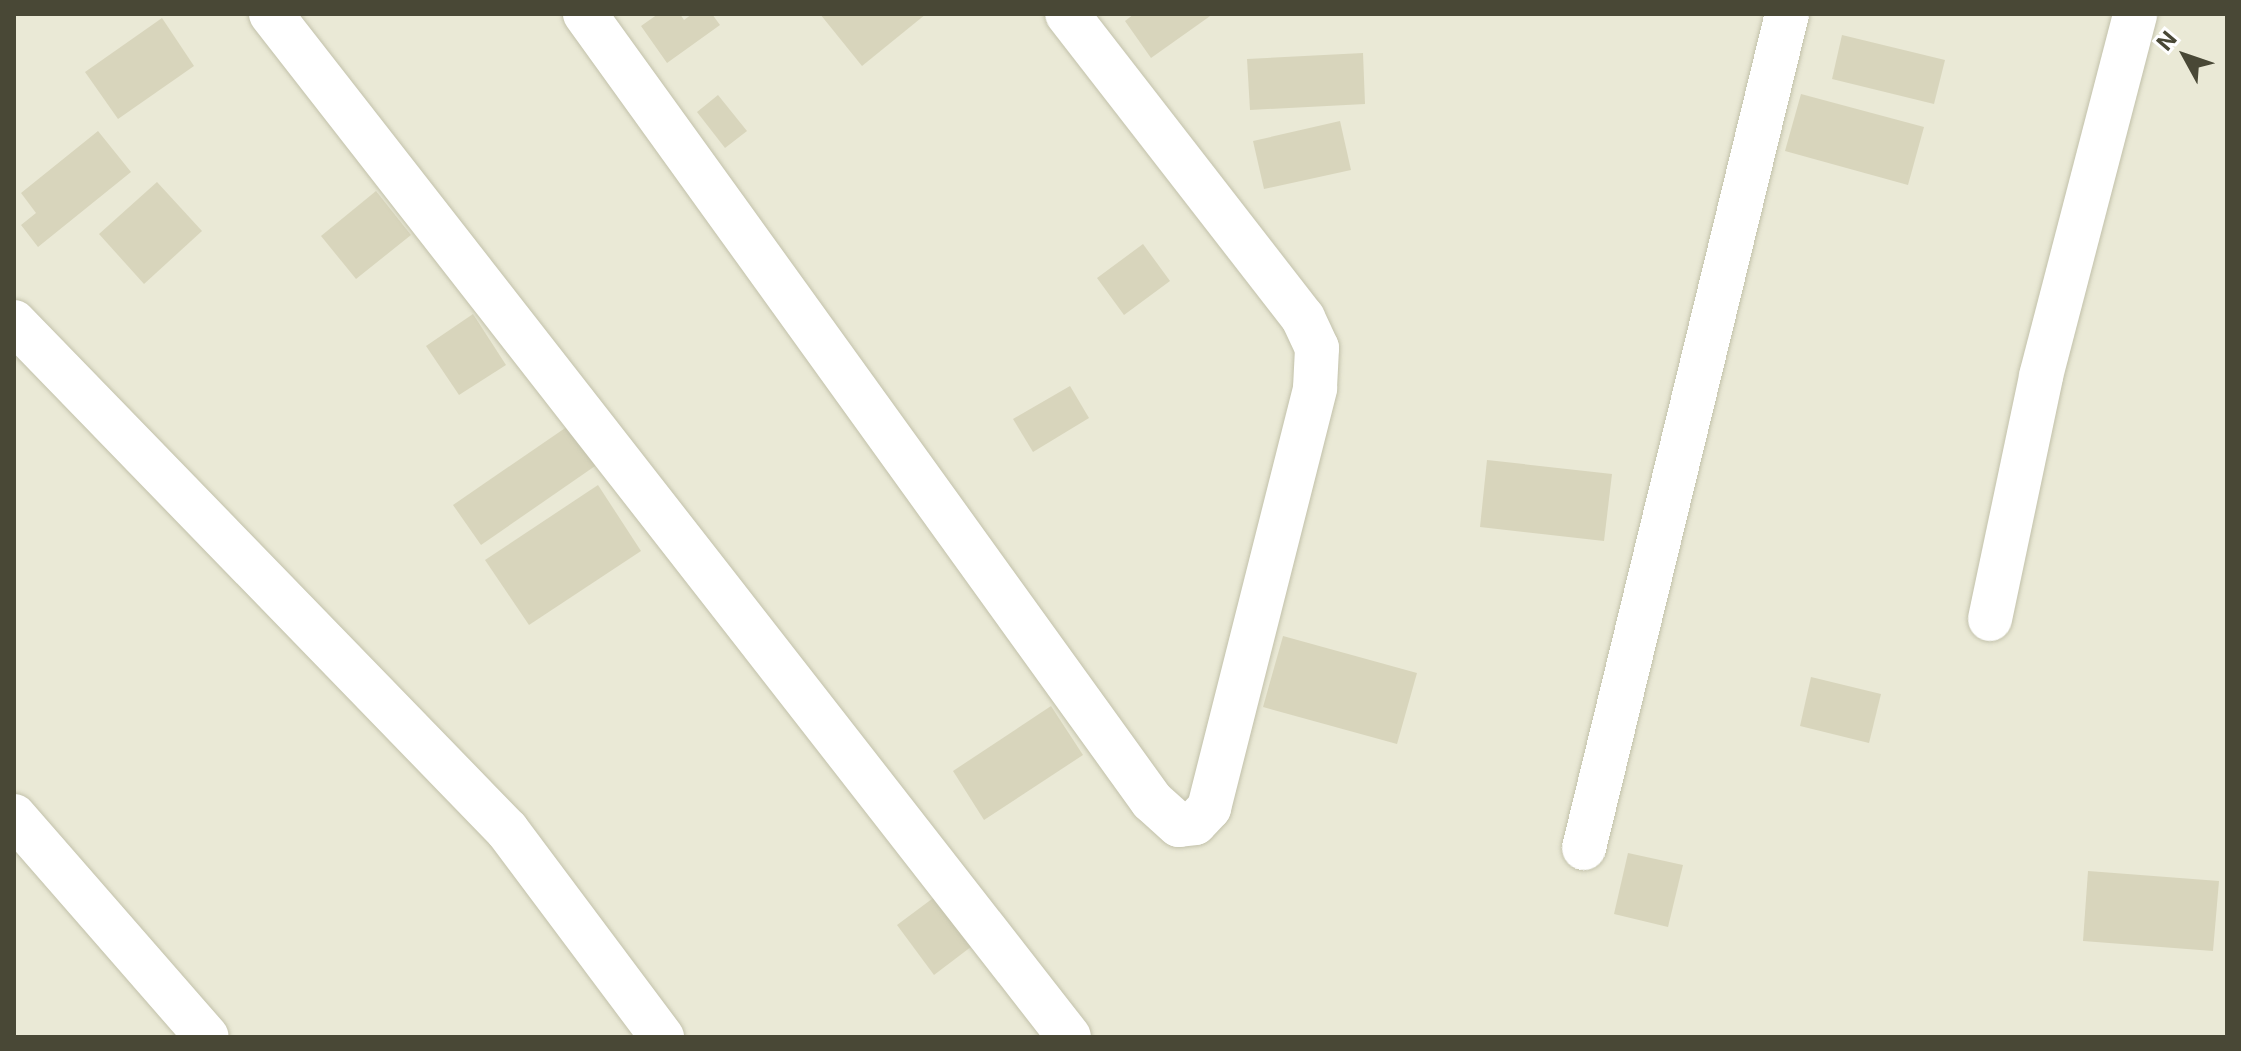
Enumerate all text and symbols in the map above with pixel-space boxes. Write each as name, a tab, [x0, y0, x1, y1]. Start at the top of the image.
north arrow	[2145, 16, 2225, 96]
text: N	[2151, 26, 2182, 55]

